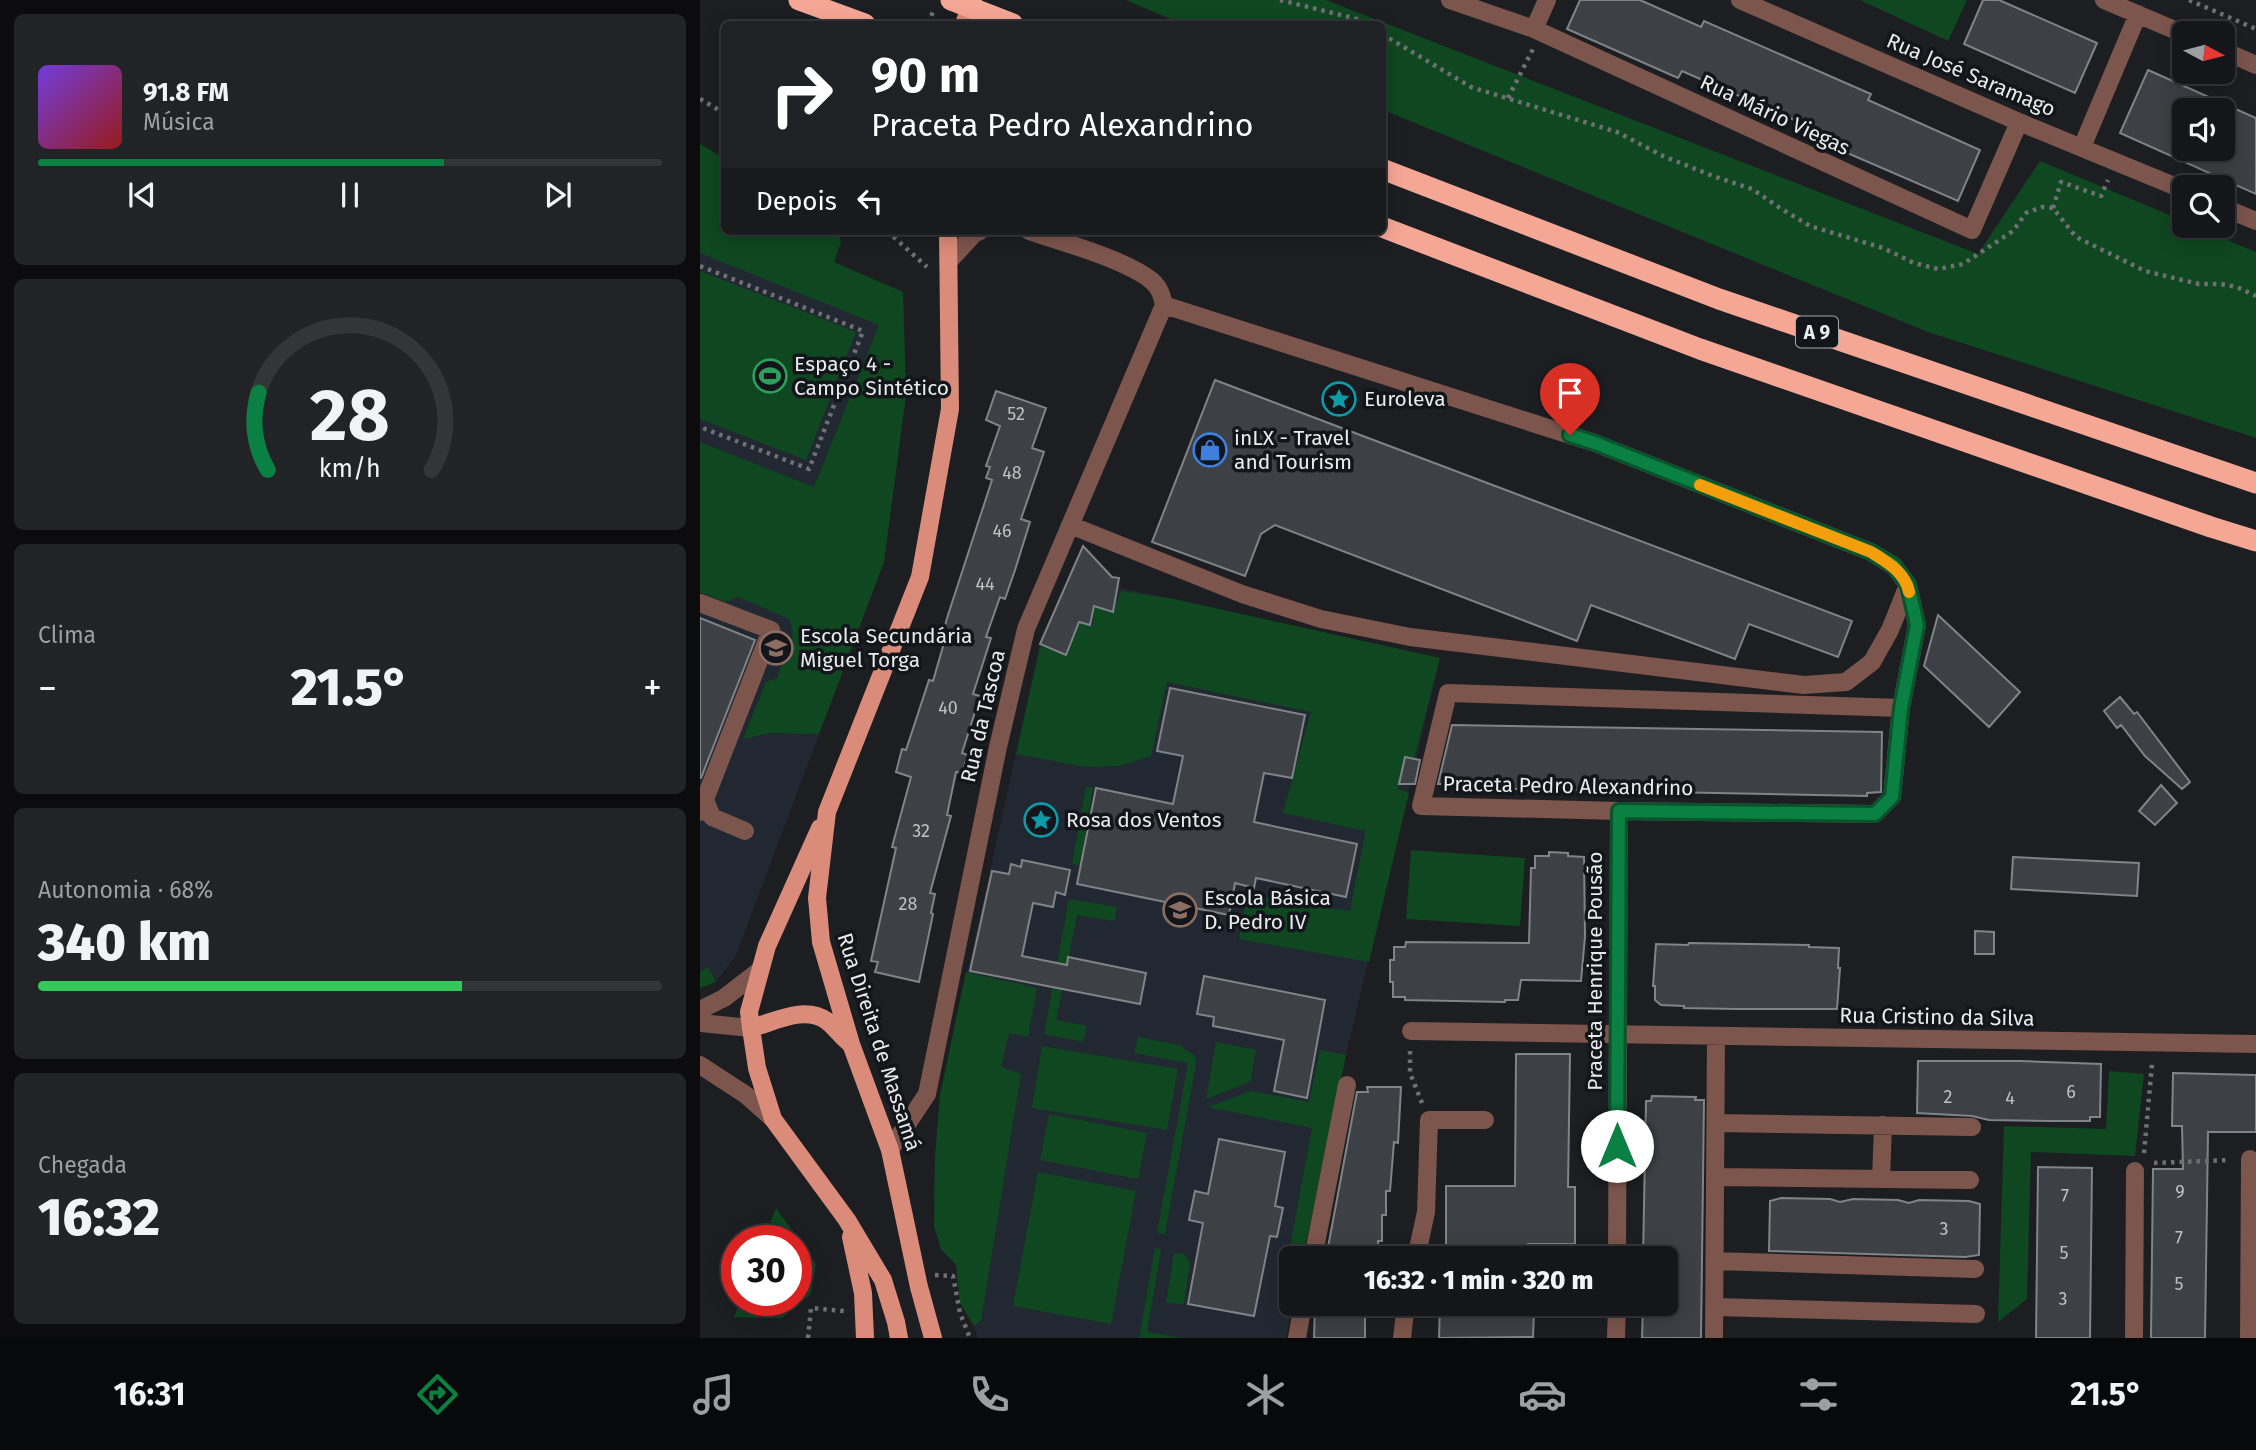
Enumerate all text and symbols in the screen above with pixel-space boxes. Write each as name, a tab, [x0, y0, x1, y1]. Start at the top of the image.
north arrow	[2172, 21, 2235, 84]
map controls	[2172, 21, 2235, 238]
street label: Rua José Saramago	[1883, 28, 2059, 122]
text: 90 m	[871, 46, 980, 105]
icon: right	[756, 49, 847, 140]
street label: Rua Mário Viegas	[1696, 69, 1854, 161]
text: 91.8 FM	[143, 77, 229, 108]
button: sound	[2172, 98, 2235, 161]
text: Praceta Pedro Alexandrino	[871, 106, 1254, 144]
text: Música	[143, 108, 215, 136]
button: search	[2172, 175, 2235, 238]
icon: previous	[123, 176, 161, 214]
icon: pause	[331, 176, 369, 214]
icon: next	[539, 176, 577, 214]
icon: left	[851, 182, 889, 220]
text: Depois	[756, 186, 837, 217]
road number: A 9	[1796, 316, 1838, 348]
place label: Espaço 4 - Campo Sintético	[794, 351, 949, 401]
sports icon: Espaço 4 - Campo Sintético	[751, 357, 789, 395]
pin	[1540, 363, 1600, 435]
text: 28	[310, 373, 390, 460]
icon: arrive	[1551, 374, 1589, 412]
place icon: Euroleva	[1320, 380, 1358, 418]
place label: Euroleva	[1364, 386, 1446, 412]
house number: 52	[1007, 403, 1025, 425]
place label: inLX - Travel and Tourism	[1234, 425, 1352, 475]
shop icon: inLX - Travel and Tourism	[1191, 431, 1229, 469]
text: km/h	[319, 454, 381, 484]
house number: 48	[1002, 462, 1022, 484]
house number: 46	[992, 520, 1012, 542]
house number: 44	[975, 573, 995, 595]
text: Clima	[38, 621, 96, 649]
place label: Escola Secundária Miguel Torga	[800, 623, 973, 673]
school or university icon: Escola Secundária Miguel Torga	[757, 629, 795, 667]
street label: Rua da Tascoa	[955, 647, 1011, 785]
text: 21.5°	[291, 656, 409, 719]
text: −	[38, 665, 57, 711]
text: +	[643, 665, 662, 711]
house number: 40	[938, 697, 958, 719]
street label: Praceta Pedro Alexandrino	[1442, 771, 1694, 801]
place icon: Rosa dos Ventos	[1022, 801, 1060, 839]
place label: Rosa dos Ventos	[1066, 807, 1222, 833]
house number: 32	[912, 820, 930, 842]
street label: Praceta Henrique Pousão	[1582, 851, 1608, 1091]
text: Autonomia · 68%	[38, 876, 213, 904]
place label: Escola Básica D. Pedro IV	[1204, 885, 1331, 935]
school or university icon: Escola Básica D. Pedro IV	[1161, 891, 1199, 929]
house number: 28	[899, 893, 917, 915]
text: 340 km	[38, 911, 211, 974]
street label: Rua Direita de Massamá	[831, 930, 927, 1154]
street label: Rua Cristino da Silva	[1839, 1002, 2035, 1032]
house number: 6	[2066, 1081, 2076, 1103]
house number: 2	[1944, 1086, 1953, 1108]
house number: 4	[2005, 1087, 2015, 1109]
position arrow	[1580, 1109, 1654, 1183]
text: Chegada	[38, 1151, 127, 1179]
house number: 9	[2175, 1181, 2185, 1203]
house number: 7	[2061, 1185, 2069, 1207]
text: 16:32	[38, 1186, 160, 1249]
house number: 3	[1940, 1218, 1948, 1240]
speed limit sign: 30	[721, 1225, 812, 1316]
house number: 7	[2175, 1227, 2183, 1249]
house number: 5	[2059, 1242, 2069, 1264]
text: 16:32 · 1 min · 320 m	[1364, 1265, 1593, 1296]
house number: 5	[2174, 1273, 2184, 1295]
house number: 3	[2059, 1288, 2067, 1310]
icon: directions	[413, 1370, 462, 1419]
icon: music	[689, 1370, 738, 1419]
icon: phone	[965, 1370, 1014, 1419]
icon: climate	[1241, 1370, 1290, 1419]
icon: car	[1518, 1370, 1567, 1419]
icon: filters	[1794, 1370, 1843, 1419]
text: 16:31	[114, 1375, 185, 1413]
text: 21.5°	[2070, 1375, 2142, 1413]

